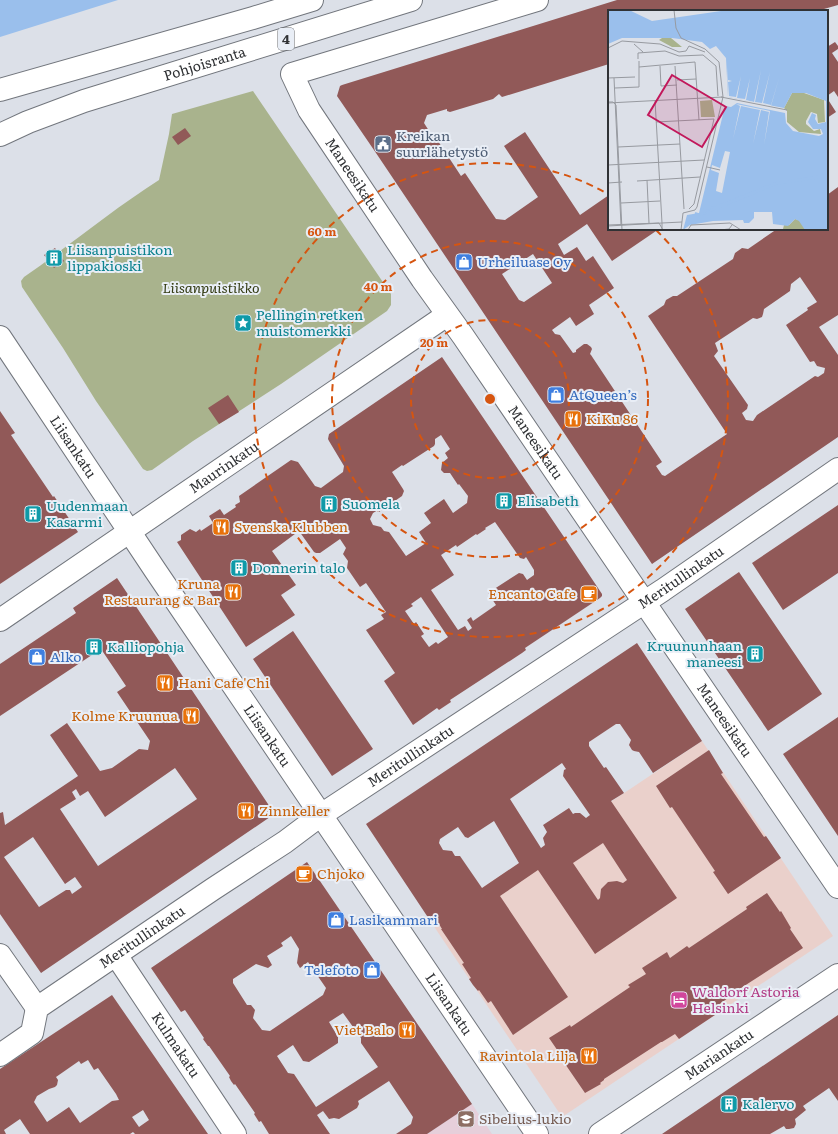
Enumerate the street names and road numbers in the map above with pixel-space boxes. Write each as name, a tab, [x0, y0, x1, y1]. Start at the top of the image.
road number: 4	[278, 28, 294, 50]
street label: Pohjoisranta	[161, 41, 248, 85]
street label: Maneesikatu	[321, 133, 386, 216]
street label: Maneesikatu	[504, 401, 569, 483]
street label: Liisankatu	[46, 411, 102, 482]
street label: Maurinkatu	[184, 435, 262, 497]
street label: Meritullinkatu	[634, 540, 727, 613]
street label: Maneesikatu	[693, 679, 758, 761]
street label: Liisankatu	[240, 700, 296, 770]
street label: Meritullinkatu	[363, 719, 457, 791]
street label: Meritullinkatu	[94, 900, 188, 972]
street label: Liisankatu	[421, 968, 478, 1039]
street label: Kulmakatu	[148, 1008, 206, 1081]
street label: Mariankatu	[680, 1023, 757, 1084]

